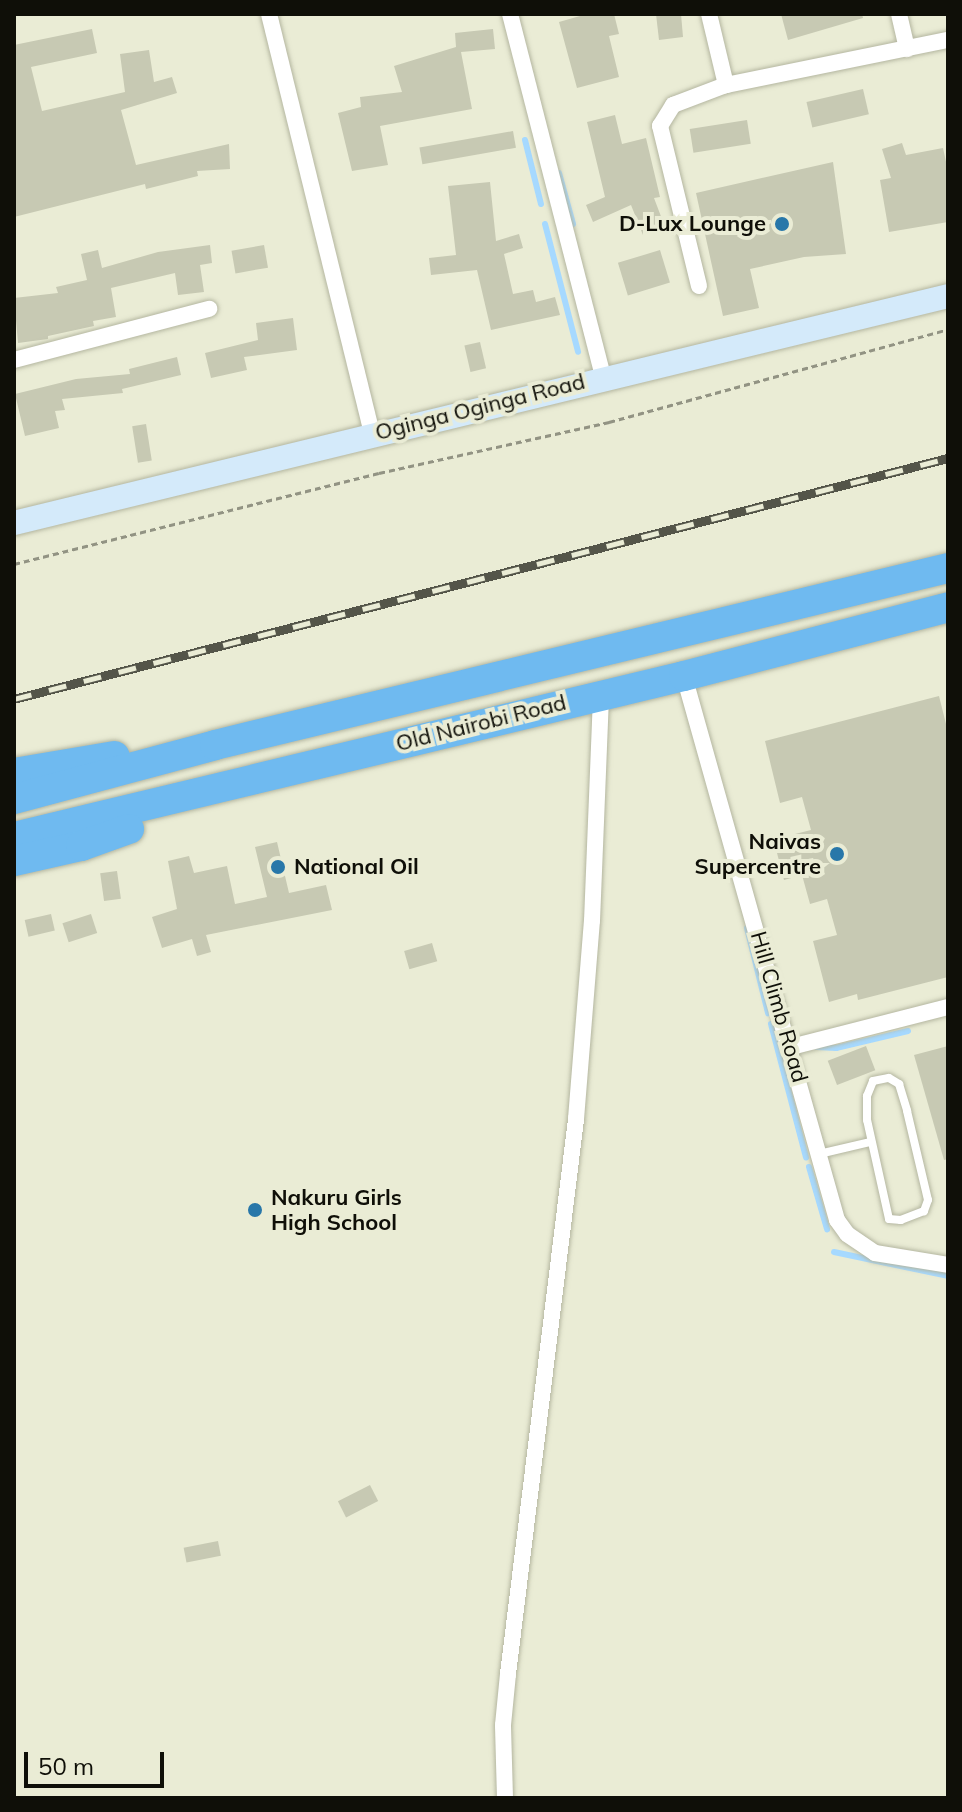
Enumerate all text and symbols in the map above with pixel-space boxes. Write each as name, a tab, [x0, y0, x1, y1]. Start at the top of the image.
place label: D-Lux Lounge	[619, 211, 766, 237]
marker: D-Lux Lounge	[773, 215, 791, 233]
street label: Oginga Oginga Road	[372, 368, 588, 446]
street label: Old Nairobi Road	[393, 689, 569, 757]
place label: Naivas Supercentre	[694, 828, 821, 880]
marker: Naivas Supercentre	[828, 845, 846, 863]
place label: National Oil	[294, 854, 419, 880]
marker: National Oil	[269, 858, 287, 876]
street label: Hill Climb Road	[745, 928, 813, 1086]
place label: Nakuru Girls High School	[271, 1184, 402, 1236]
marker: Nakuru Girls High School	[246, 1201, 264, 1219]
scale bar	[28, 1736, 168, 1786]
text: 50 m	[38, 1751, 94, 1781]

